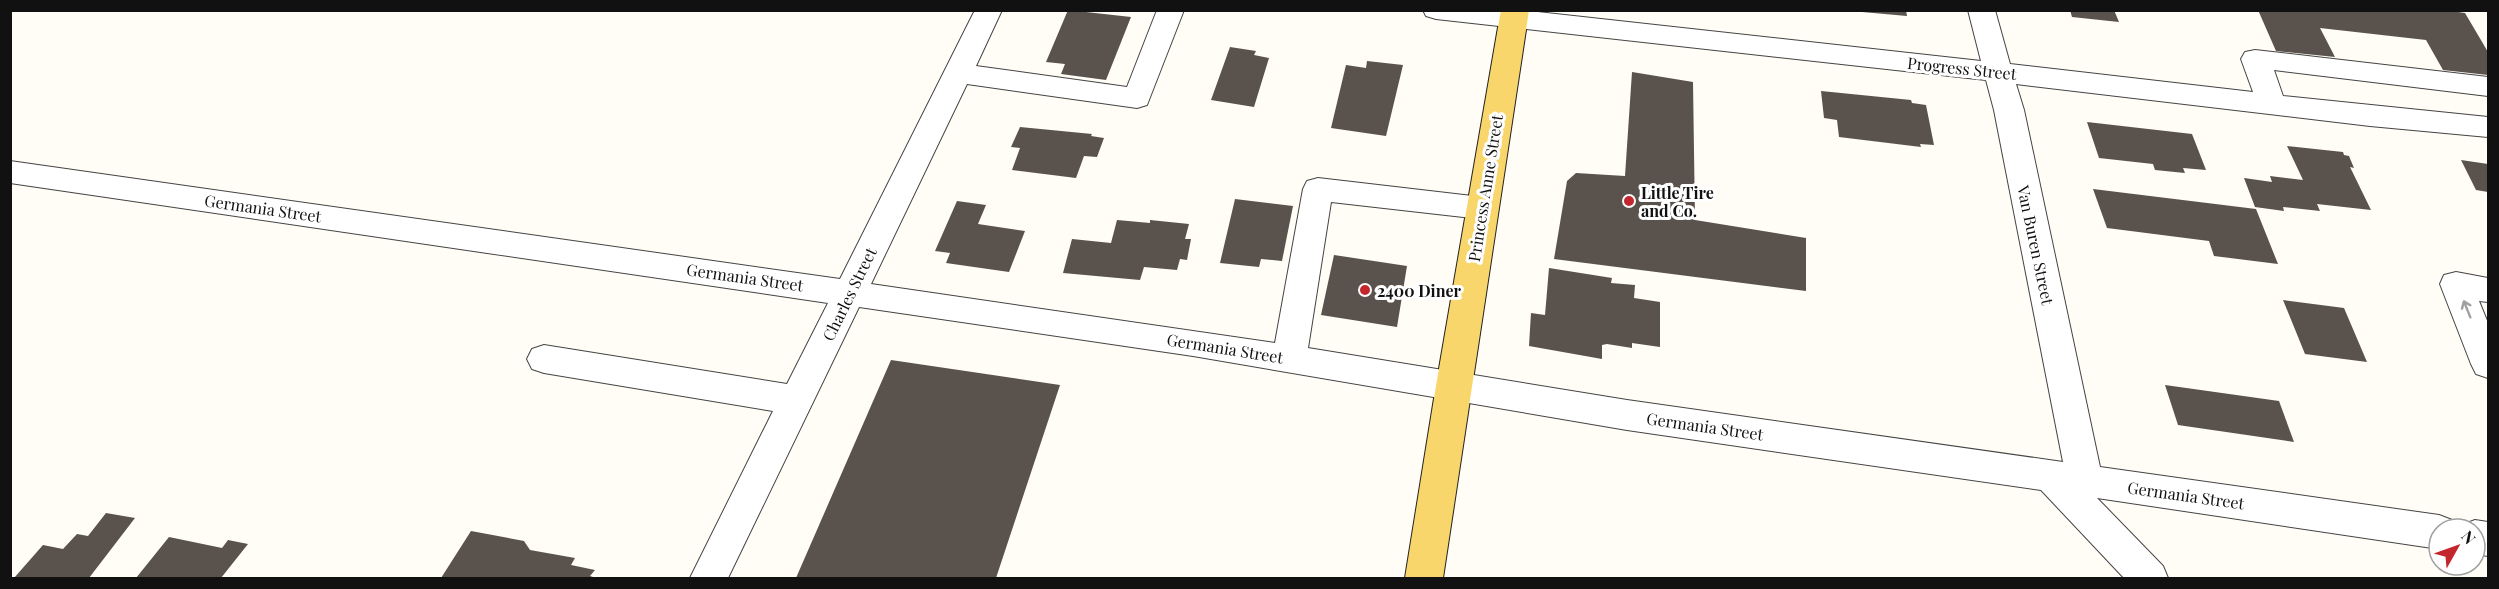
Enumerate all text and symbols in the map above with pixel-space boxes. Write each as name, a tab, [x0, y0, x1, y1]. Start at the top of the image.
street label: Progress Street	[1906, 52, 2018, 84]
street label: Princess Anne Street	[1463, 113, 1507, 263]
place label: Little Tire and Co.	[1641, 182, 1714, 221]
street label: Van Buren Street	[2013, 183, 2059, 307]
street label: Germania Street	[203, 189, 323, 227]
marker: Little Tire and Co.	[1622, 194, 1636, 208]
street label: Charles Street	[817, 243, 881, 344]
street label: Germania Street	[685, 258, 805, 296]
place label: 2400 Diner	[1377, 280, 1461, 301]
marker: 2400 Diner	[1358, 283, 1372, 297]
one-way arrow	[2461, 301, 2472, 319]
street label: Germania Street	[1165, 328, 1285, 368]
street label: Germania Street	[1645, 407, 1765, 445]
street label: Germania Street	[2126, 476, 2246, 514]
north arrow	[2427, 517, 2487, 577]
text: N	[2457, 526, 2481, 549]

